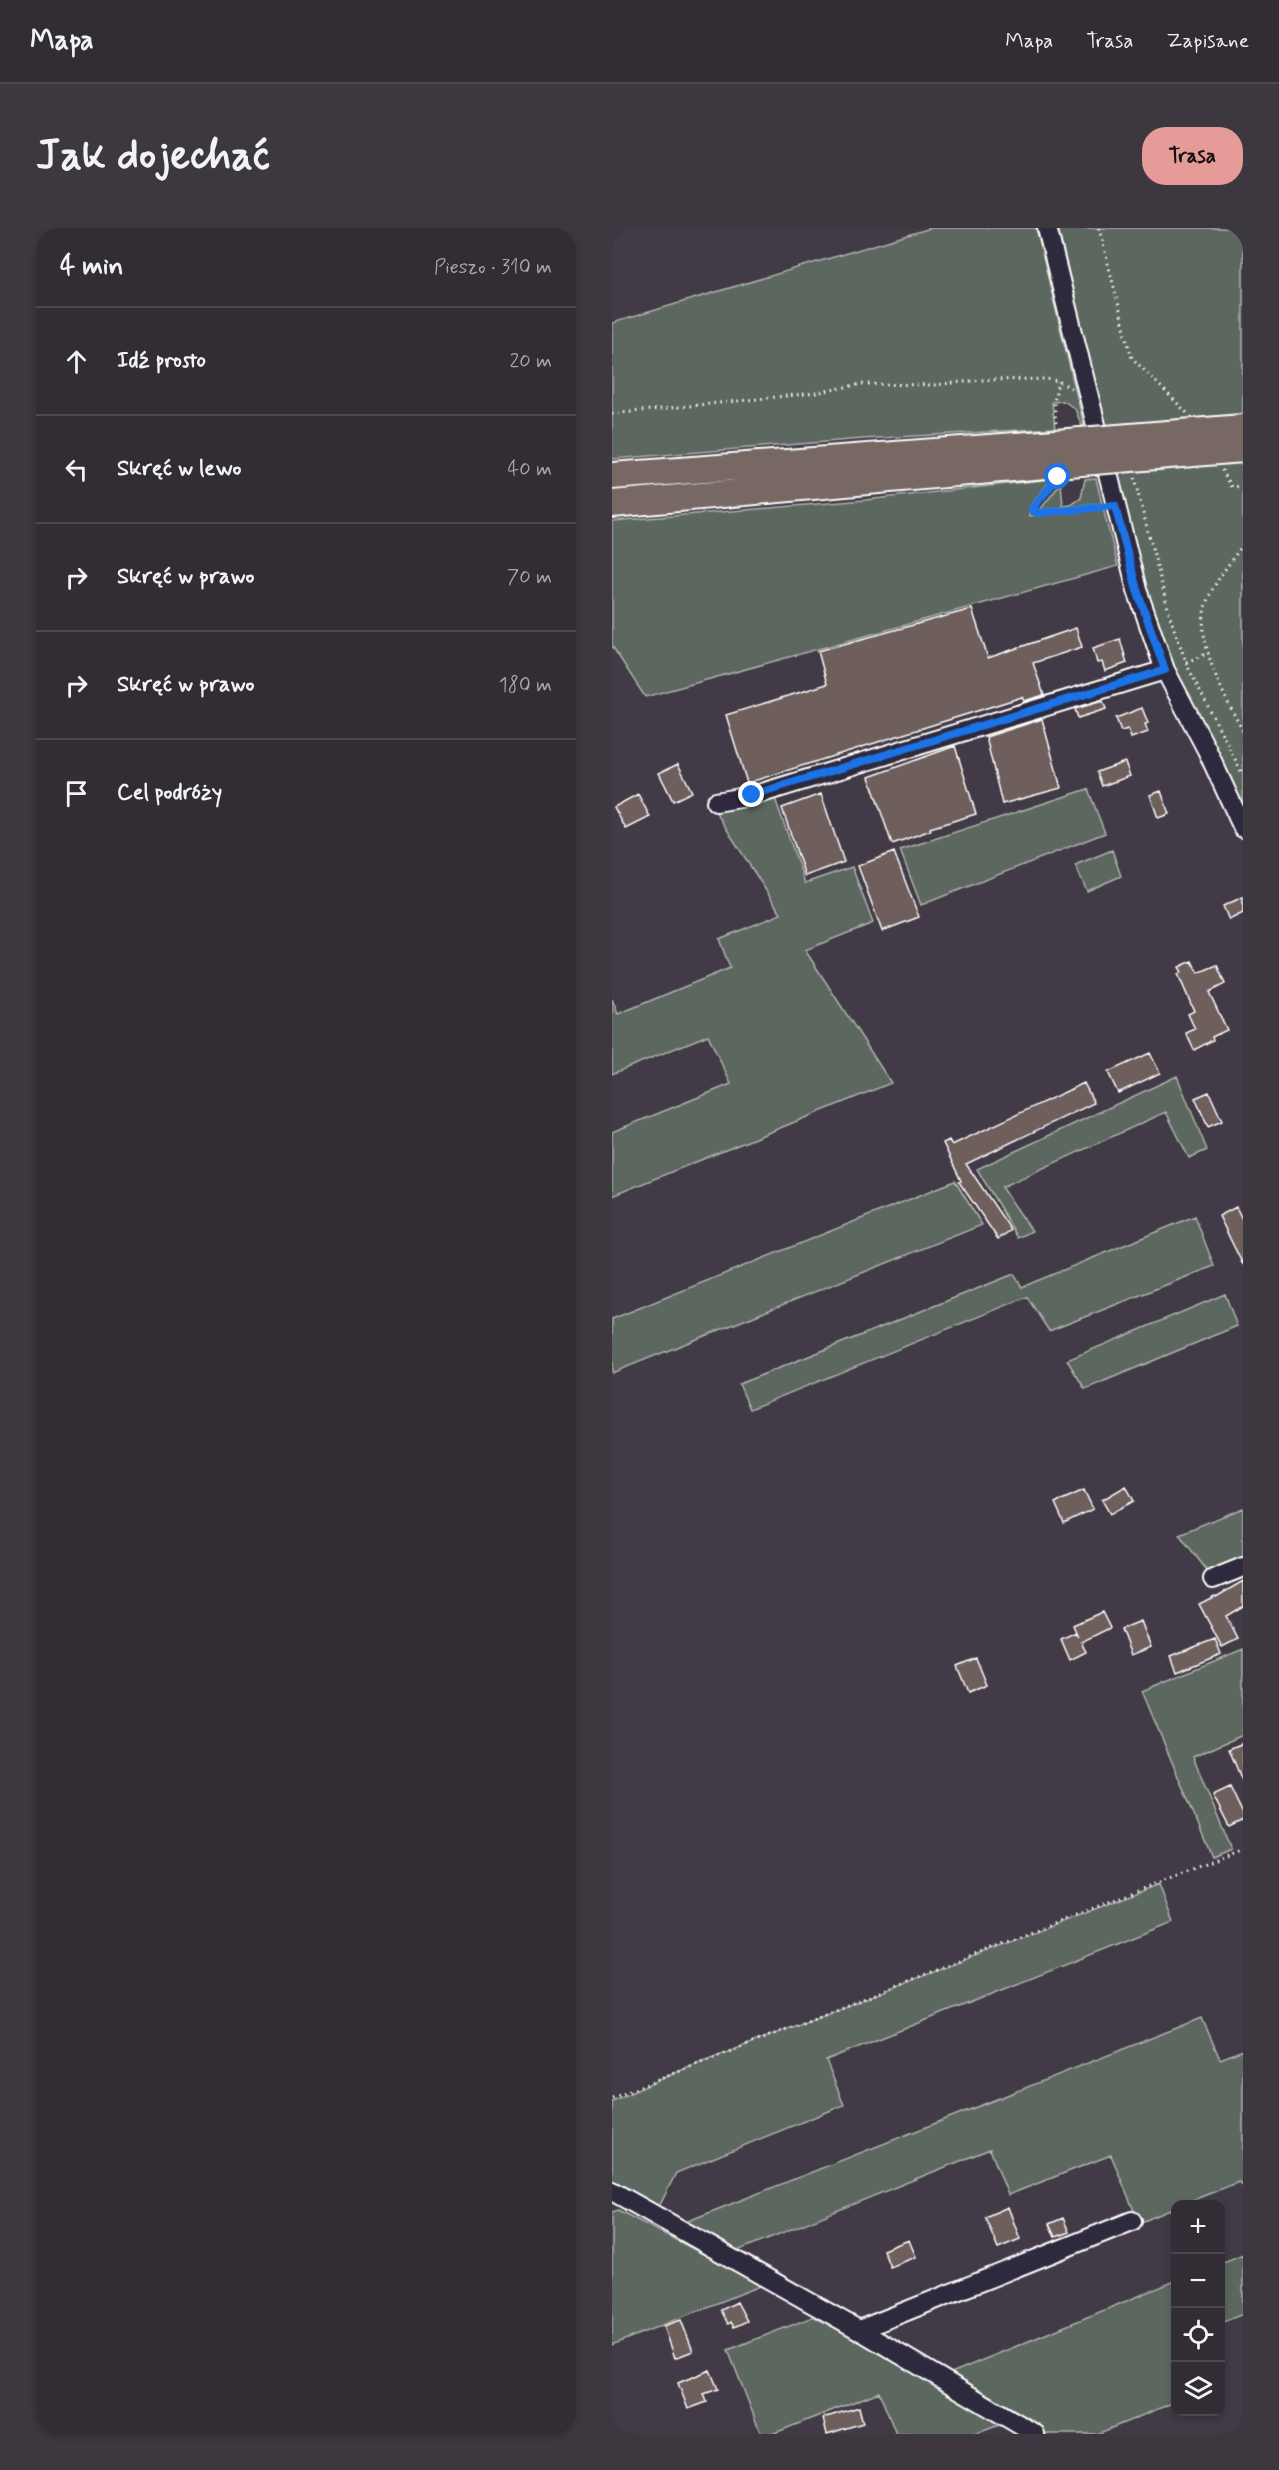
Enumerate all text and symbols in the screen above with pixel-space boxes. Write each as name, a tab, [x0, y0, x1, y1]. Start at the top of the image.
text: Mapa	[30, 23, 94, 60]
text: Mapa	[1005, 27, 1053, 55]
text: Trasa	[1086, 27, 1134, 55]
text: Zapisane	[1167, 27, 1249, 55]
button: Trasa	[1142, 127, 1243, 185]
text: Jak dojechać	[36, 129, 270, 184]
text: 4 min	[60, 250, 123, 284]
text: Pieszo · 310 m	[434, 254, 552, 281]
icon: ahead	[60, 345, 93, 378]
text: Idź prosto	[117, 347, 206, 375]
text: 20 m	[509, 348, 552, 375]
icon: left	[60, 453, 93, 486]
text: Skręć w lewo	[117, 455, 242, 483]
text: 40 m	[508, 456, 552, 483]
route start	[1044, 463, 1070, 489]
icon: right	[60, 561, 93, 594]
text: Skręć w prawo	[117, 563, 254, 591]
text: 70 m	[507, 564, 552, 591]
icon: right	[60, 669, 93, 702]
text: Skręć w prawo	[117, 671, 254, 699]
text: 180 m	[499, 672, 552, 699]
icon: arrive	[60, 777, 93, 810]
text: Cel podróży	[117, 779, 222, 807]
route end	[738, 781, 764, 807]
map controls	[1171, 2200, 1225, 2416]
button: +	[1171, 2200, 1225, 2254]
button: −	[1171, 2254, 1225, 2308]
button: locate	[1171, 2308, 1225, 2362]
button: layers	[1171, 2362, 1225, 2416]

